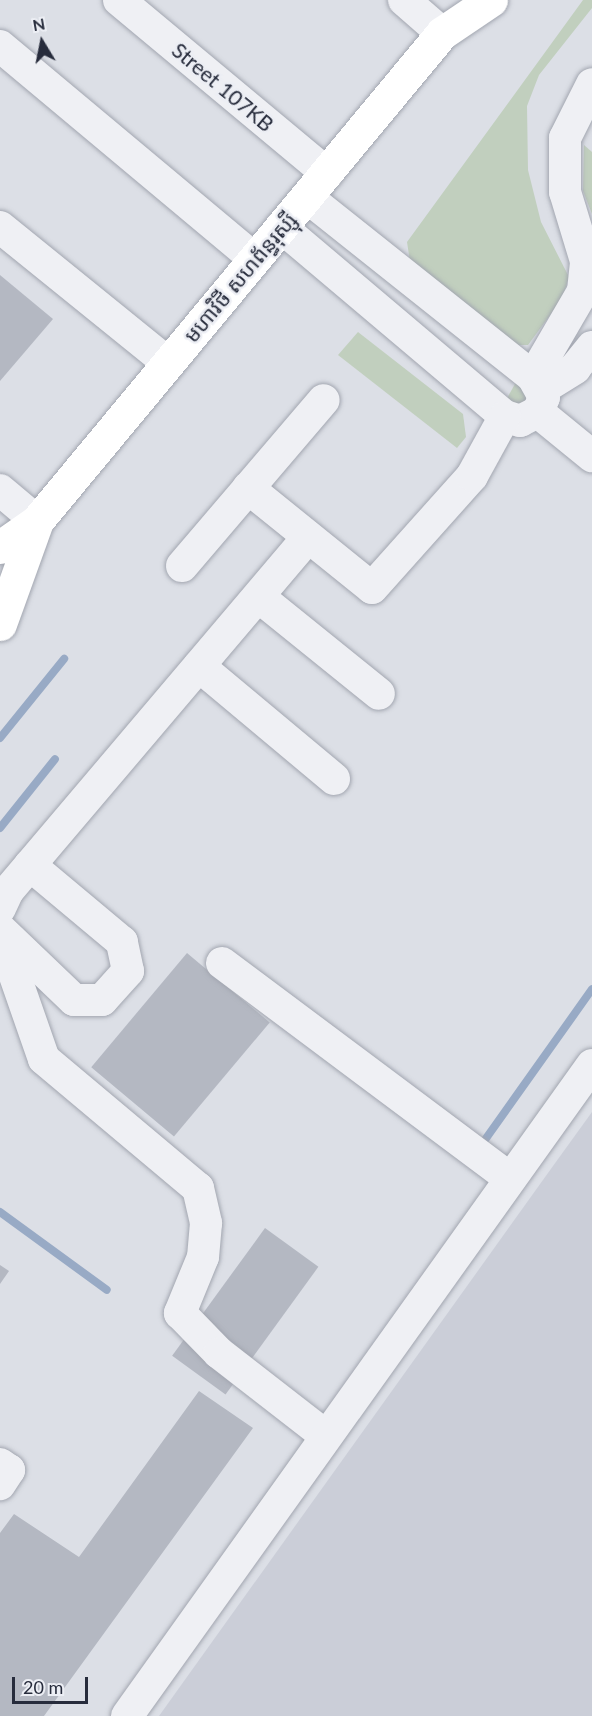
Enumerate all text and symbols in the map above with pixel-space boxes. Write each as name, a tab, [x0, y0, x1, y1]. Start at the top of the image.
north arrow	[12, 12, 72, 72]
text: N	[31, 13, 46, 34]
street label: Street 107KB	[167, 37, 279, 137]
street label: មហាវិថី សហព័ន្ធរុស្ស៊ី	[178, 207, 302, 347]
scale bar	[15, 1665, 92, 1703]
text: 20 m	[23, 1676, 63, 1698]

